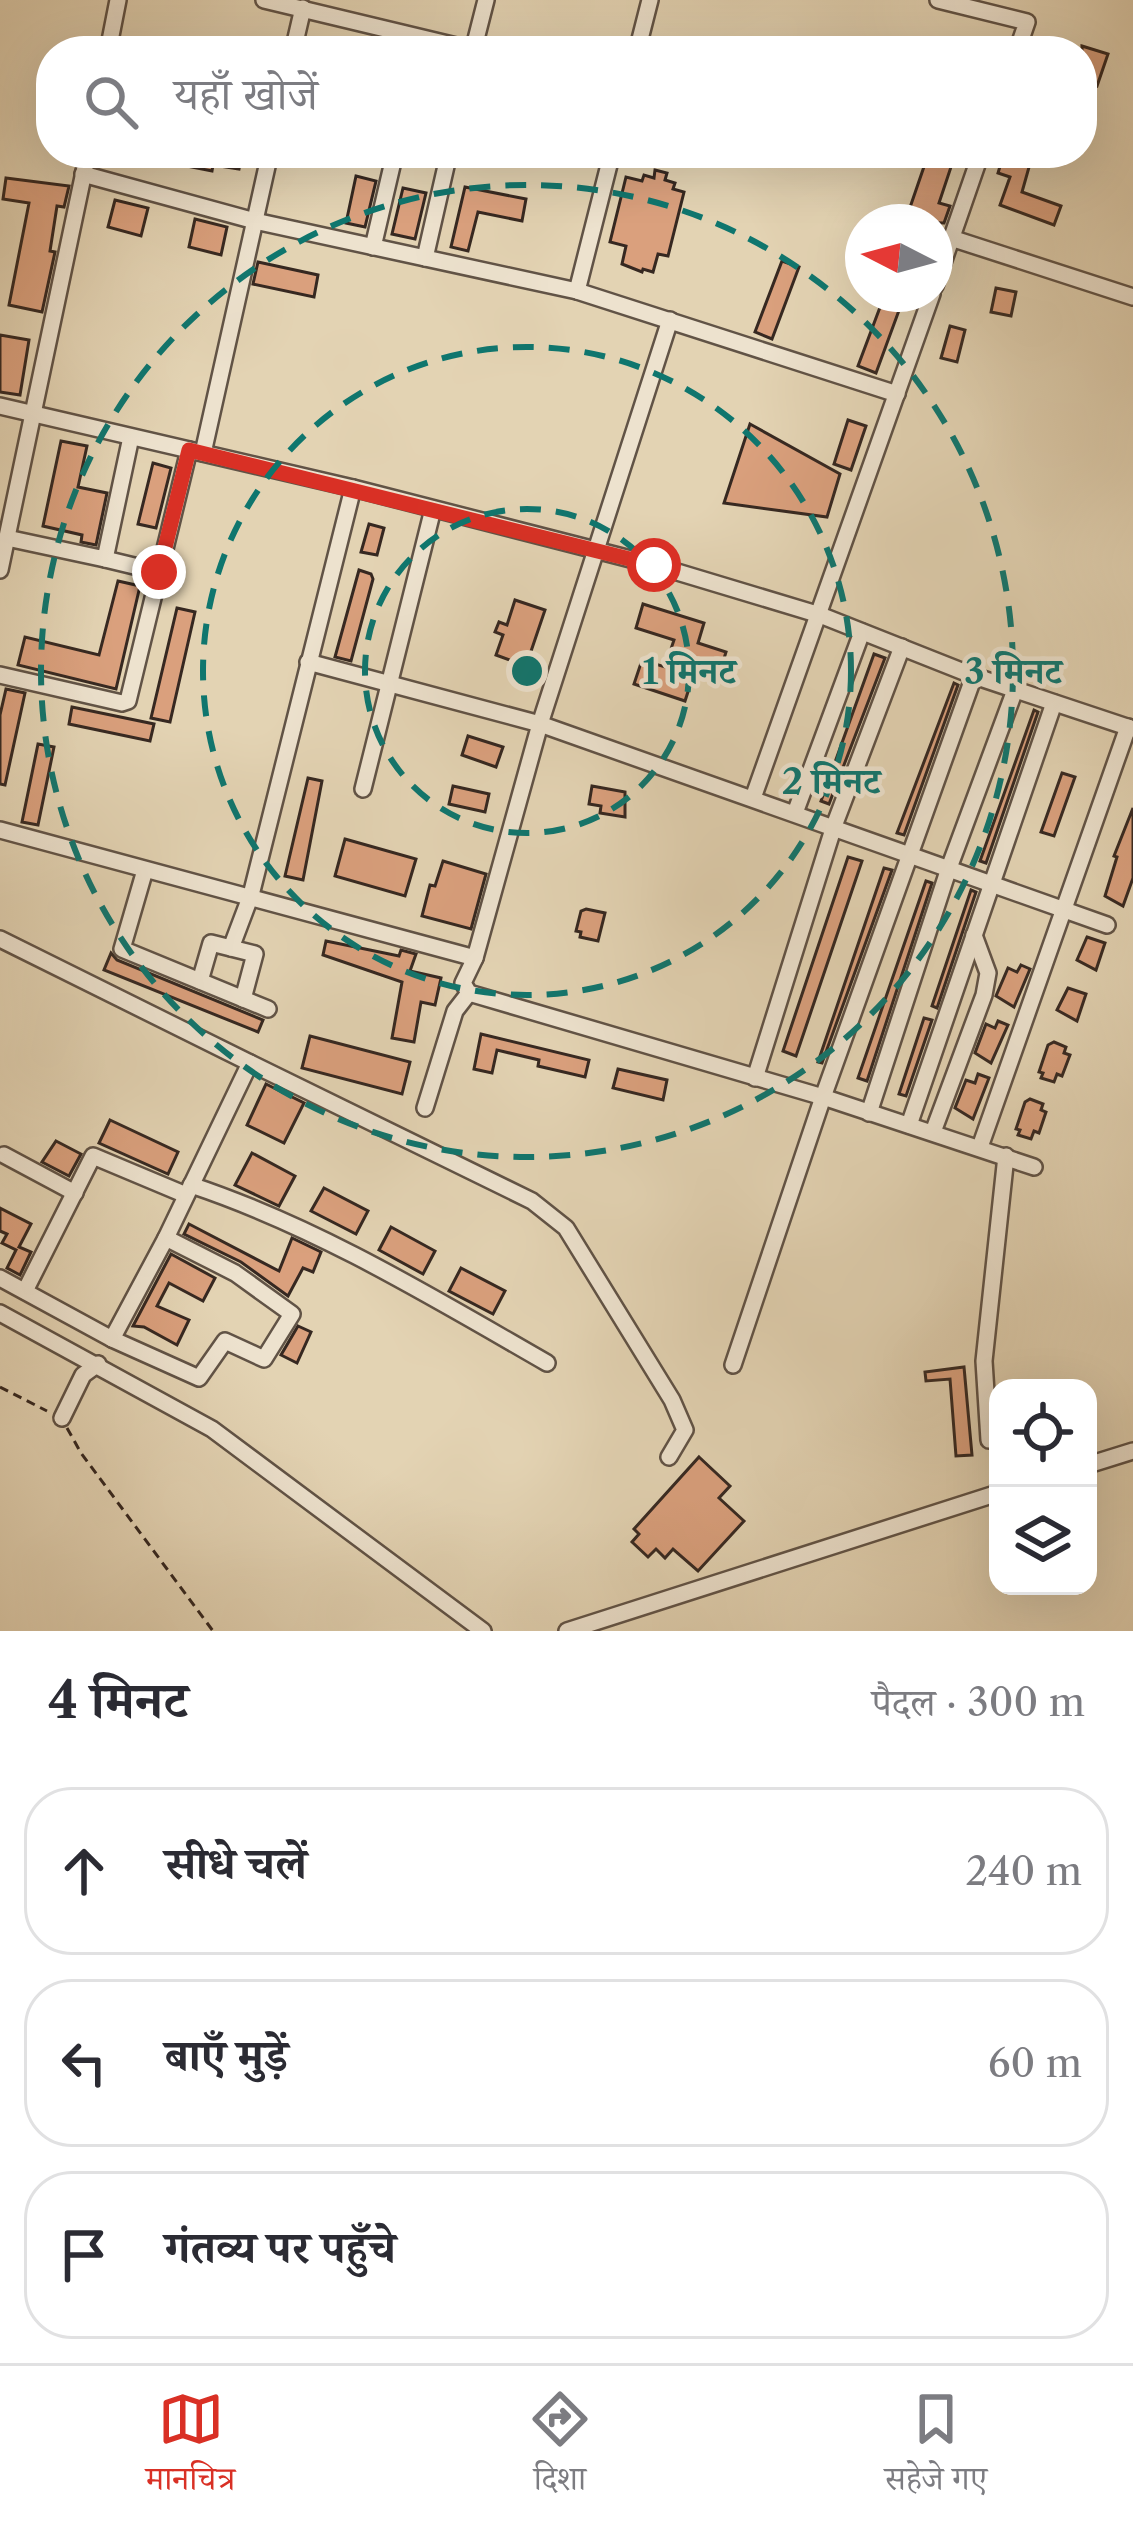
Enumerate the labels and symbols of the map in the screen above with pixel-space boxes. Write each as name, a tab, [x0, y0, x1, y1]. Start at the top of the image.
north arrow	[845, 204, 953, 312]
route start	[627, 538, 681, 592]
route end	[132, 545, 186, 599]
text: 1 मिनट	[642, 649, 738, 693]
text: 3 मिनट	[964, 649, 1064, 693]
centre of rings	[506, 650, 548, 692]
text: 2 मिनट	[782, 759, 883, 803]

